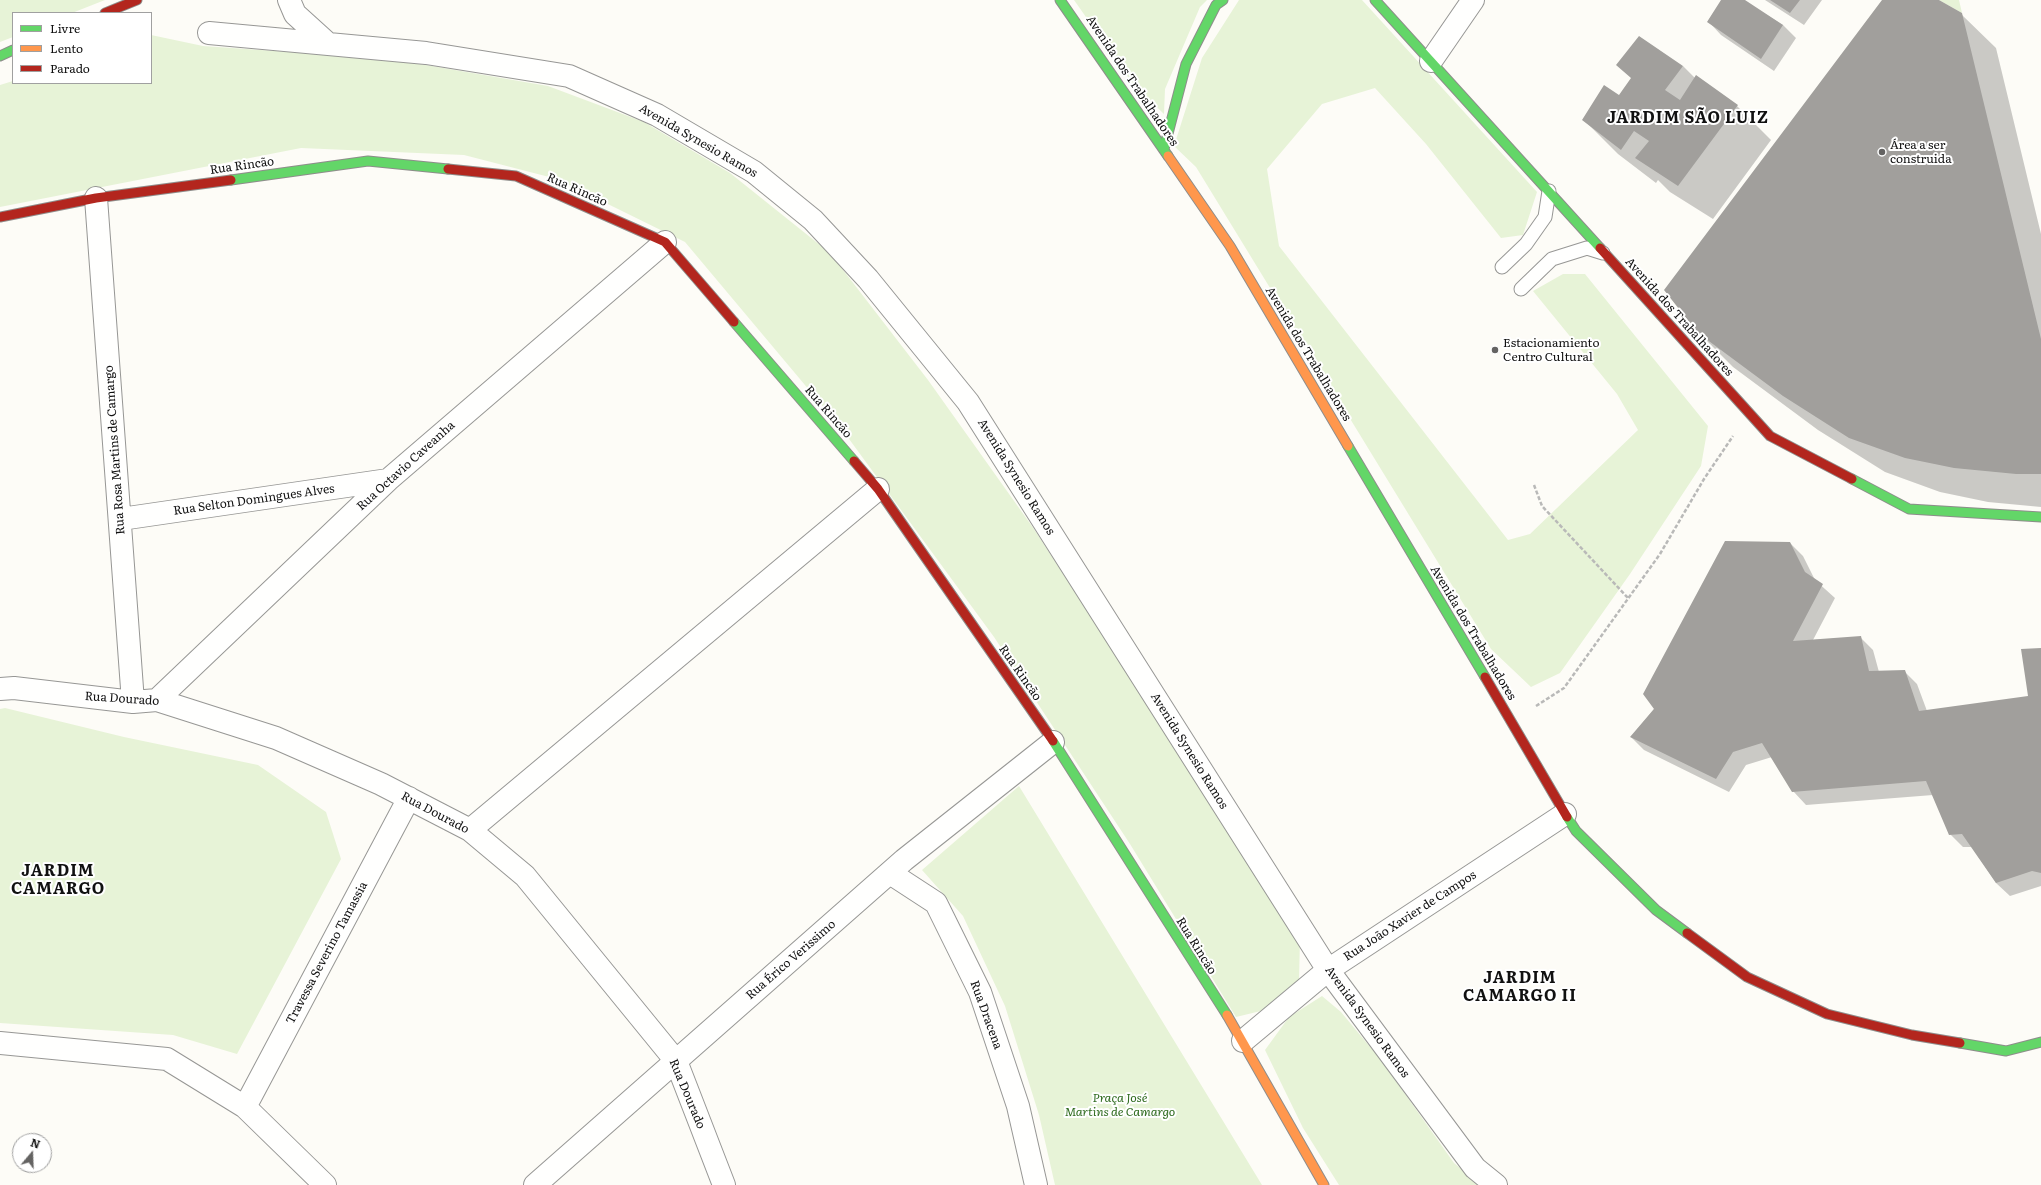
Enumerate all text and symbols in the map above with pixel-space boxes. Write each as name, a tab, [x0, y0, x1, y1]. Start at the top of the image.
legend	[12, 12, 152, 84]
street label: Avenida dos Trabalhadores	[1083, 13, 1181, 149]
text: Livre	[50, 19, 80, 37]
text: Lento	[50, 39, 83, 57]
text: Parado	[50, 59, 90, 77]
street label: Avenida Synesio Ramos	[636, 101, 760, 181]
district label: JARDIM SÃO LUIZ	[1607, 108, 1769, 128]
place label: Área a ser construida	[1890, 138, 1952, 166]
marker: Área a ser construida	[1877, 147, 1887, 157]
street label: Rua Rincão	[209, 154, 275, 178]
street label: Rua Rincão	[545, 170, 609, 210]
street label: Avenida dos Trabalhadores	[1622, 255, 1736, 379]
street label: Avenida dos Trabalhadores	[1262, 284, 1354, 424]
place label: Estacionamiento Centro Cultural	[1503, 336, 1599, 364]
marker: Estacionamiento Centro Cultural	[1490, 345, 1500, 355]
street label: Rua Rosa Martins de Camargo	[102, 365, 128, 535]
street label: Rua Rincão	[801, 383, 855, 441]
street label: Avenida Synesio Ramos	[974, 416, 1058, 538]
street label: Rua Octavio Caveanha	[354, 418, 458, 514]
street label: Rua Selton Domingues Alves	[173, 482, 335, 518]
street label: Avenida dos Trabalhadores	[1427, 563, 1519, 703]
street label: Rua Rincão	[996, 642, 1044, 704]
street label: Rua Dourado	[84, 689, 160, 709]
street label: Avenida Synesio Ramos	[1147, 690, 1231, 812]
street label: Rua Dourado	[399, 789, 471, 837]
district label: JARDIM CAMARGO	[11, 861, 105, 899]
street label: Rua João Xavier de Campos	[1341, 868, 1479, 964]
street label: Travessa Severino Tamassia	[283, 879, 371, 1027]
street label: Rua Rincão	[1173, 915, 1219, 977]
street label: Rua Érico Verissimo	[743, 917, 839, 1003]
street label: Avenida Synesio Ramos	[1322, 964, 1412, 1080]
district label: JARDIM CAMARGO II	[1463, 968, 1577, 1006]
street label: Rua Dracena	[967, 979, 1005, 1051]
street label: Rua Dourado	[666, 1057, 708, 1131]
park label: Praça José Martins de Camargo	[1065, 1091, 1175, 1119]
north arrow	[12, 1133, 52, 1173]
text: N	[29, 1134, 43, 1152]

